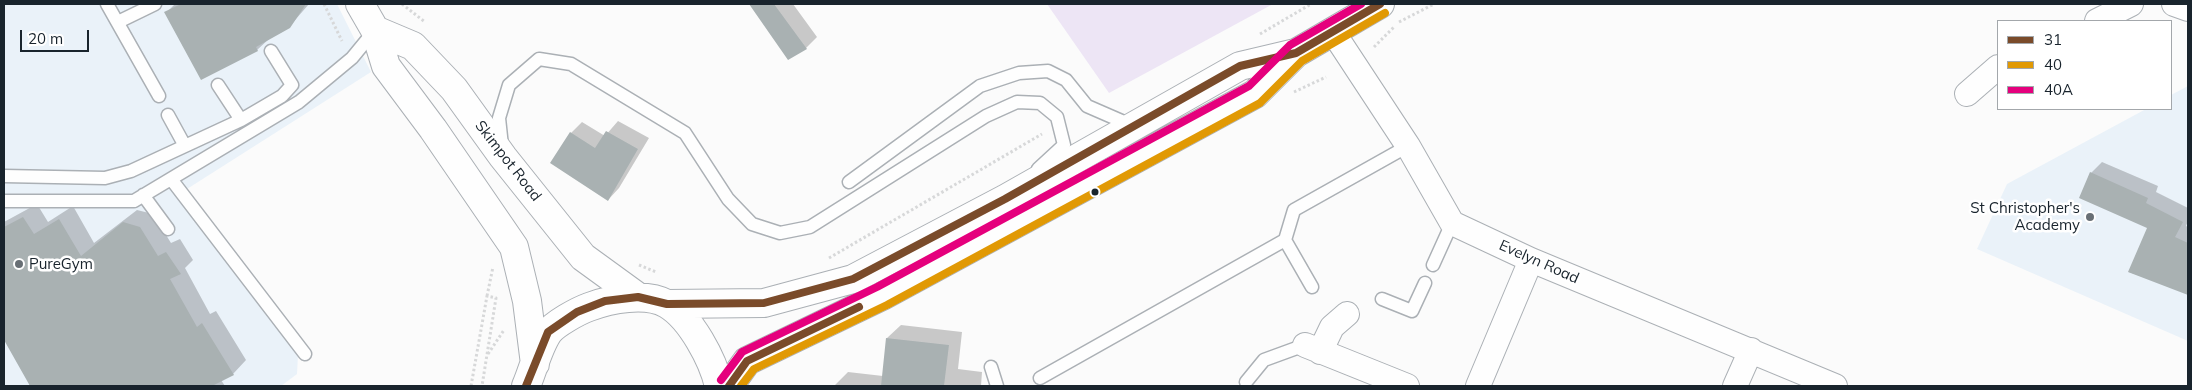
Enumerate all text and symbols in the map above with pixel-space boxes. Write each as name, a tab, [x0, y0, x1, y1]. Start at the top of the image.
scale bar	[22, 20, 91, 52]
legend	[1997, 20, 2172, 110]
text: 20 m	[28, 29, 63, 48]
text: 31	[2044, 30, 2062, 49]
text: 40	[2044, 55, 2062, 74]
text: 40A	[2044, 80, 2073, 99]
street label: Skimpot Road	[471, 117, 545, 205]
unlabelled marker	[1090, 187, 1100, 197]
place label: St Christopher's Academy	[1970, 199, 2080, 234]
marker: St Christopher's Academy	[2084, 211, 2096, 223]
street label: Evelyn Road	[1496, 236, 1582, 288]
place label: PureGym	[29, 255, 93, 273]
marker: PureGym	[13, 258, 25, 270]

